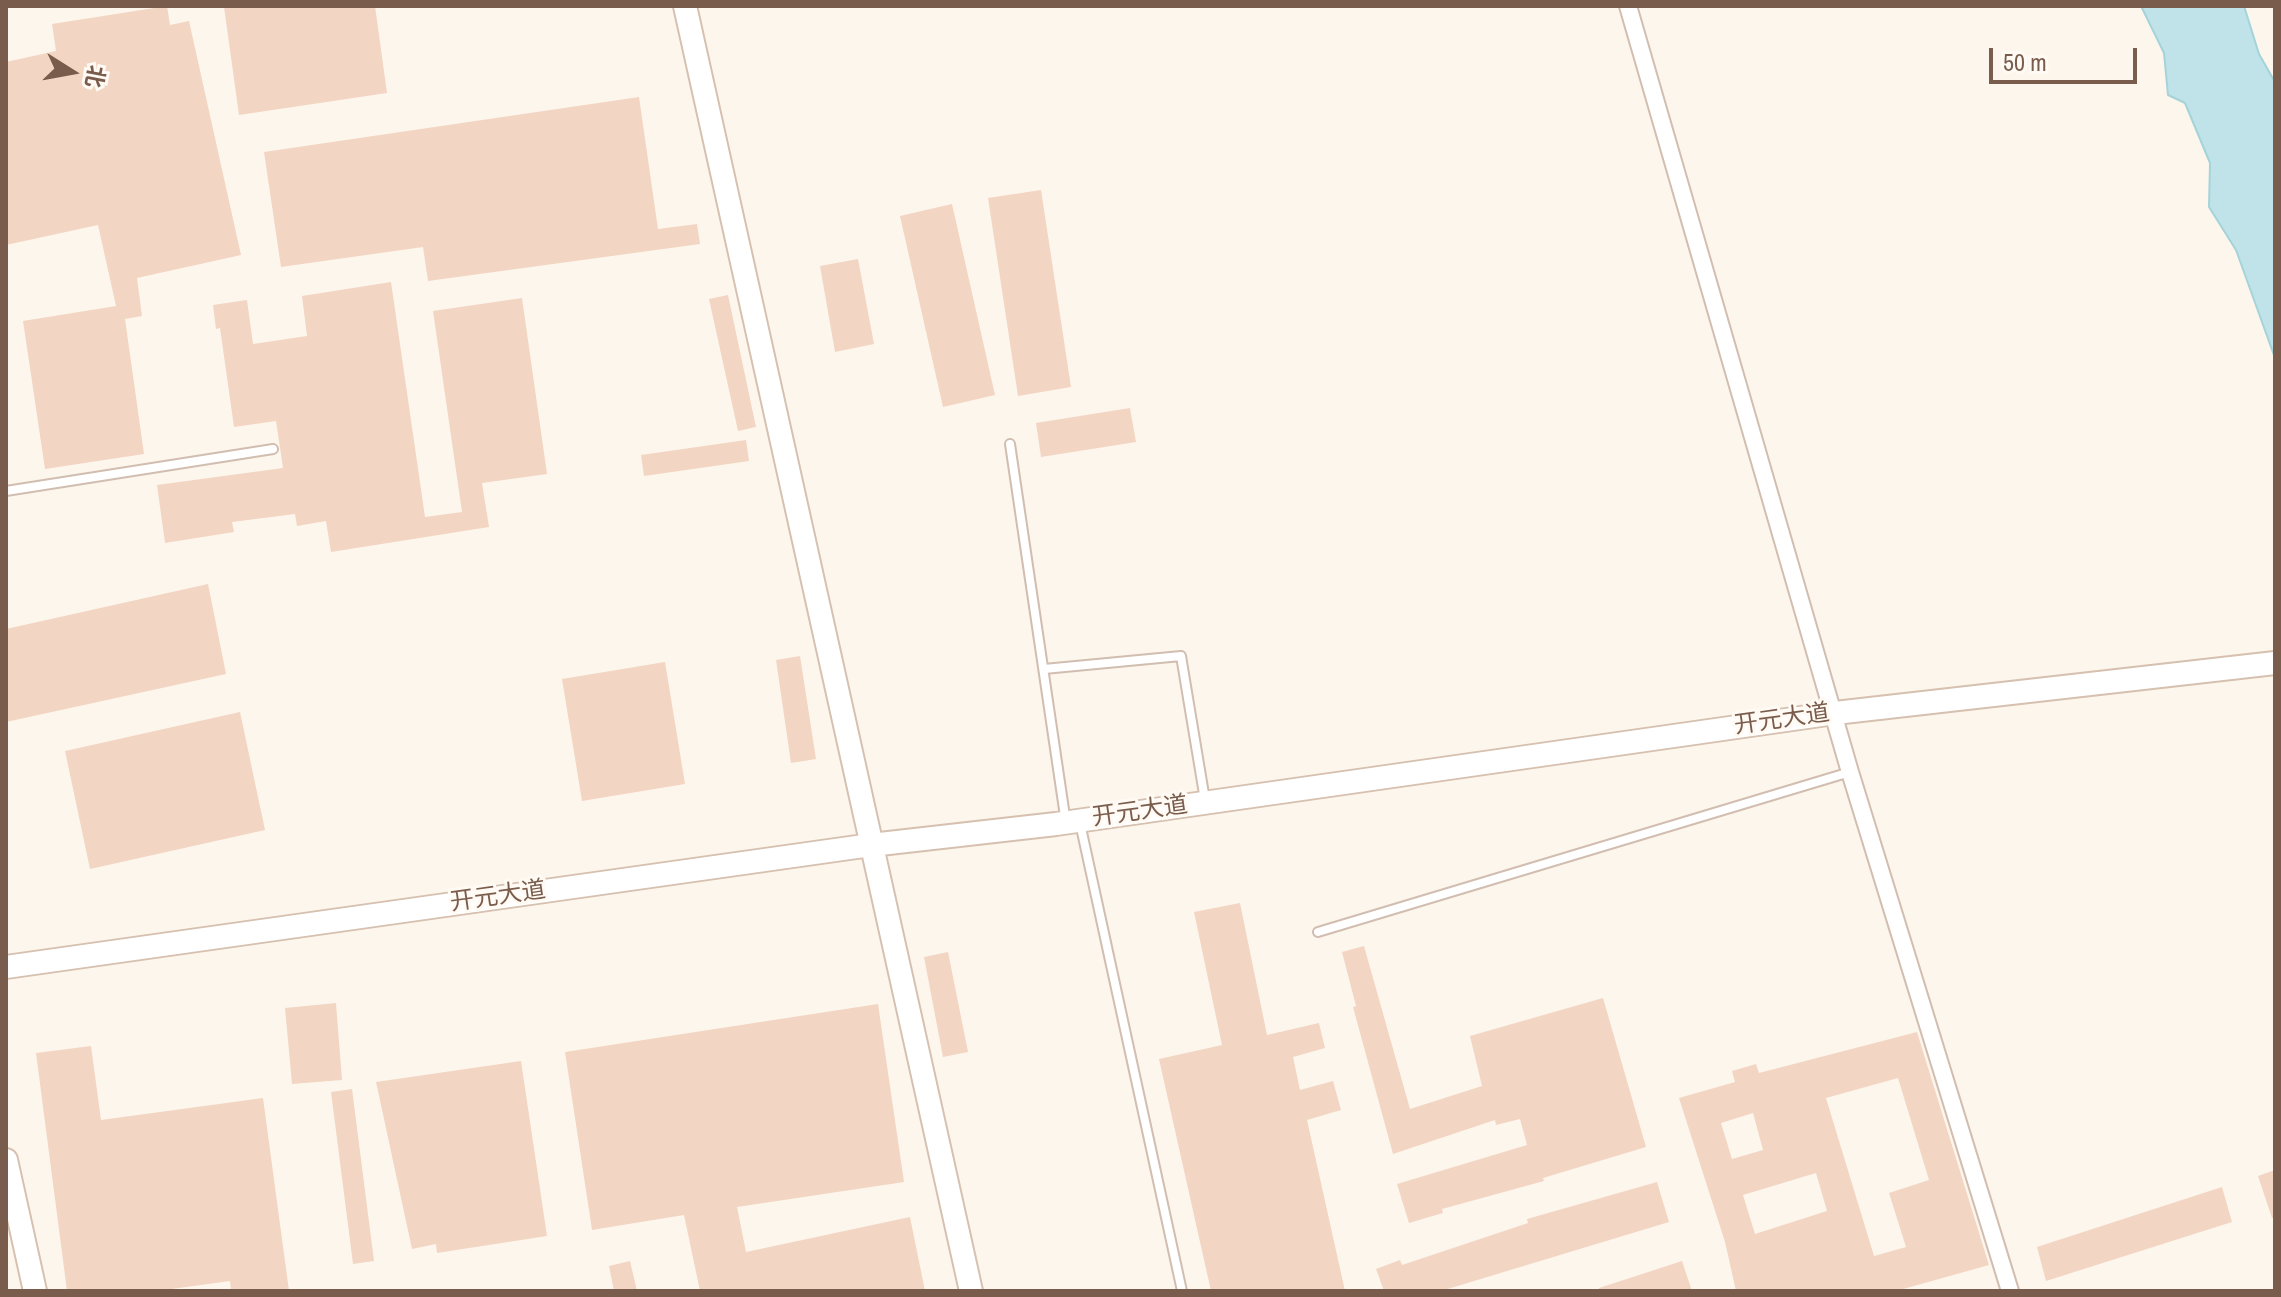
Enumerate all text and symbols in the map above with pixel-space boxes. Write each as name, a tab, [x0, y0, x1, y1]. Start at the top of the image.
north arrow	[32, 32, 112, 112]
scale bar	[1993, 32, 2141, 82]
text: 50 m	[2003, 46, 2047, 78]
text: 北	[79, 63, 112, 90]
street label: 开元大道	[1732, 699, 1832, 741]
street label: 开元大道	[1090, 791, 1190, 833]
street label: 开元大道	[448, 876, 548, 918]

